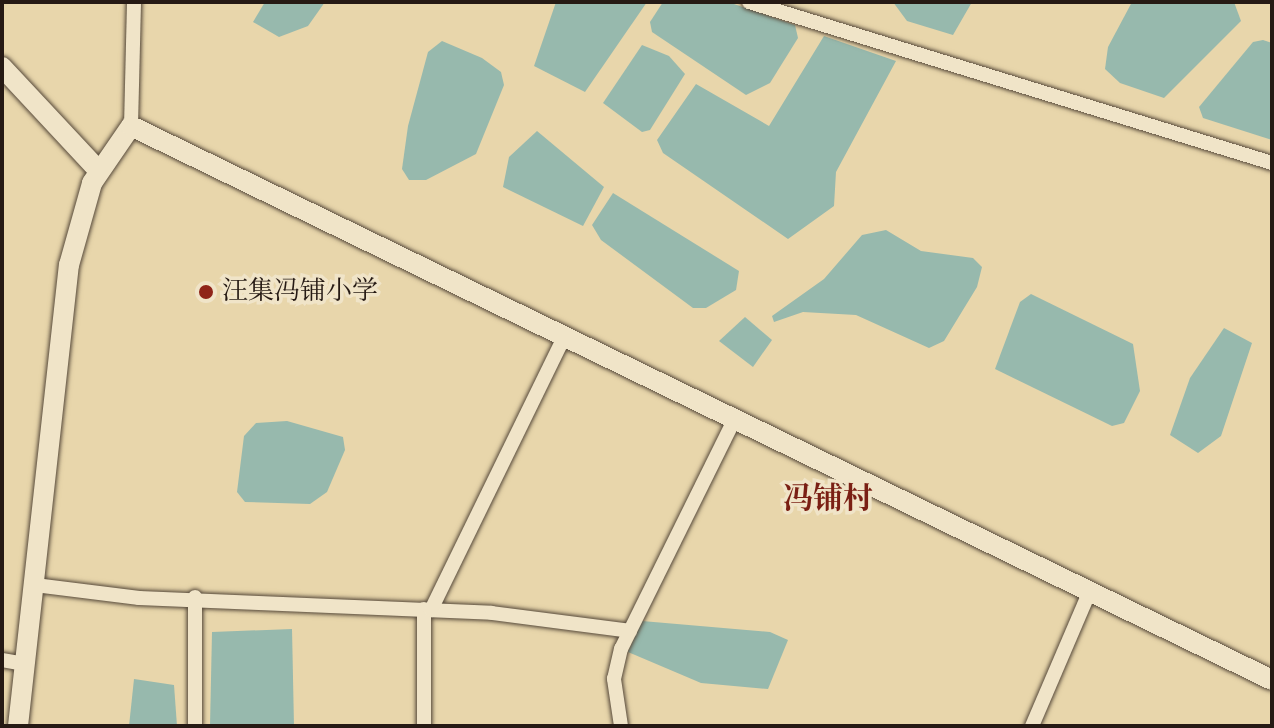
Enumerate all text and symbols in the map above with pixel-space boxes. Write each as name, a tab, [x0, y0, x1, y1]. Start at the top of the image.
place label: 汪集冯铺小学	[222, 276, 378, 308]
marker: 汪集冯铺小学	[197, 283, 215, 301]
district label: 冯铺村	[783, 481, 873, 517]

